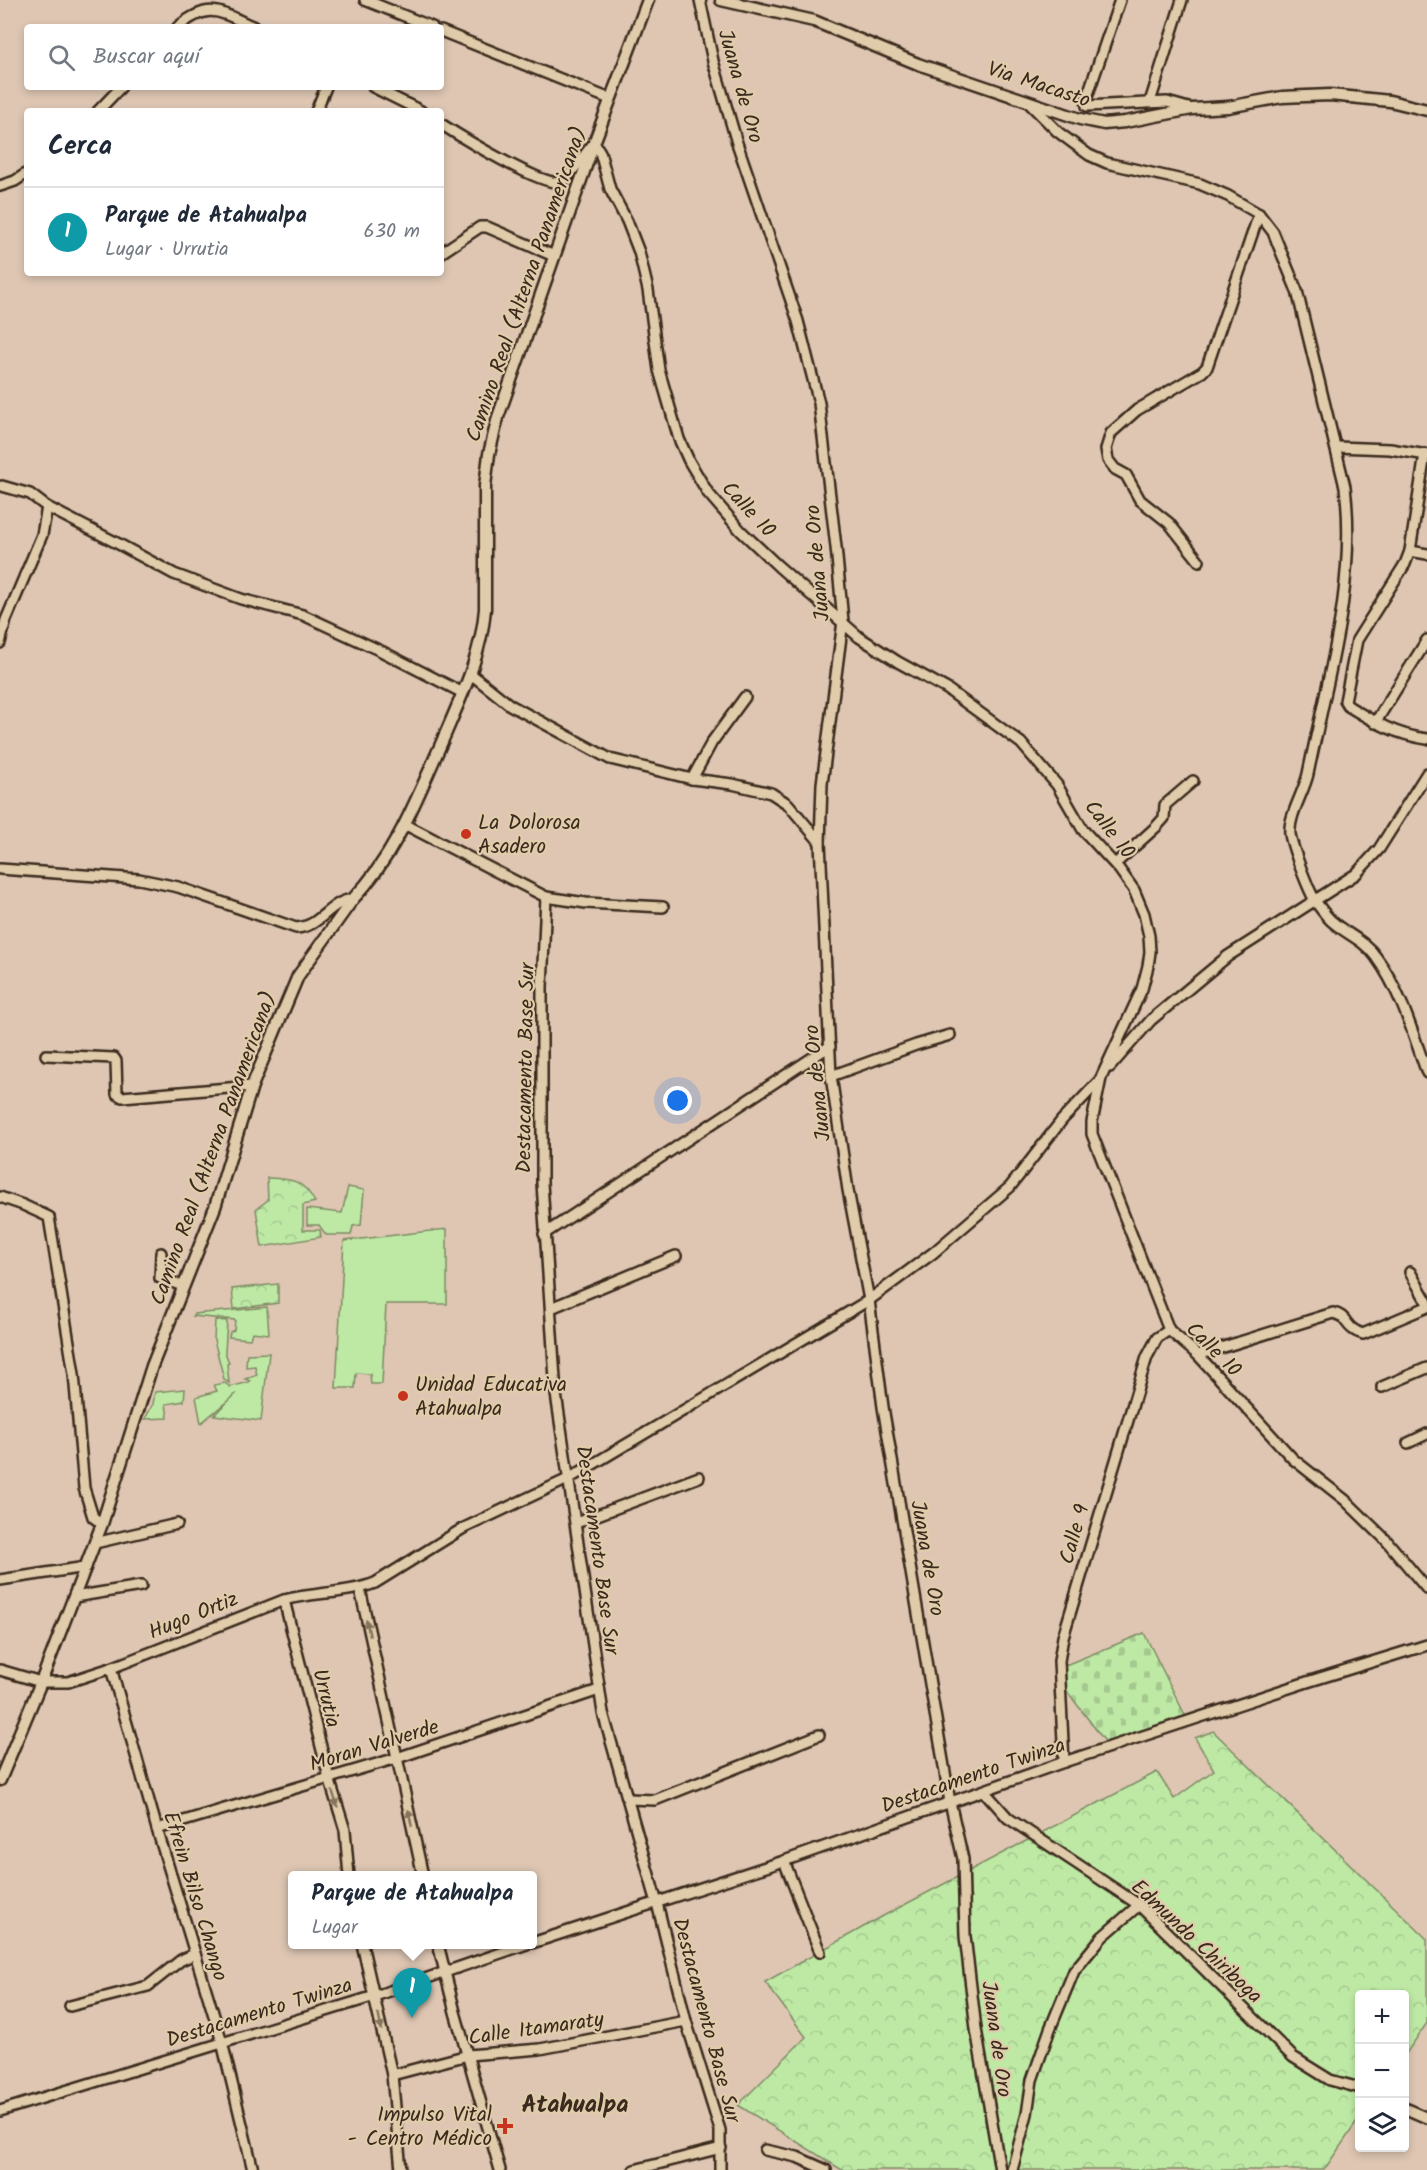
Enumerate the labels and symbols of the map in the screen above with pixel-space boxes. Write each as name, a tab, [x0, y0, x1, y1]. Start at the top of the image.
street label: Juana de Oro	[708, 26, 772, 147]
street label: Via Macasto	[983, 53, 1094, 118]
street label: Camino Real (Alterna Panamericana)	[458, 122, 597, 447]
street label: Calle 10	[713, 474, 783, 546]
street label: Juana de Oro	[797, 503, 840, 623]
street label: Calle 10	[1075, 793, 1143, 867]
place label: La Dolorosa Asadero	[478, 807, 581, 864]
marker: La Dolorosa Asadero	[459, 827, 473, 841]
street label: Destacamento Base Sur	[508, 961, 545, 1174]
street label: Camino Real (Alterna Panamericana)	[142, 987, 287, 1310]
street label: Juana de Oro	[796, 1023, 841, 1143]
your location	[663, 1086, 692, 1115]
street label: Calle 10	[1177, 1314, 1249, 1386]
place label: Unidad Educativa Atahualpa	[415, 1369, 567, 1426]
marker: Unidad Educativa Atahualpa	[396, 1389, 410, 1403]
street label: Destacamento Base Sur	[566, 1444, 628, 1658]
street label: Juana de Oro	[900, 1498, 953, 1619]
street label: Calle 9	[1051, 1501, 1100, 1568]
street label: Hugo Ortiz	[144, 1583, 243, 1649]
one-way arrow	[363, 1618, 372, 1637]
street label: Urrutia	[302, 1665, 349, 1731]
street label: Moran Valverde	[306, 1711, 444, 1782]
street label: Destacamento Twinza	[877, 1729, 1070, 1823]
one-way arrow	[331, 1790, 341, 1808]
street label: Efrein Bilso Chango	[153, 1807, 236, 1985]
one-way arrow	[405, 1809, 414, 1828]
street label: Edmundo Chiriboga	[1122, 1872, 1270, 2012]
street label: Destacamento Base Sur	[662, 1914, 749, 2127]
pin: 1	[392, 1968, 432, 2018]
street label: Destacamento Twinza	[162, 1969, 357, 2057]
street label: Juana de Oro	[971, 1979, 1020, 2099]
street label: Calle Itamaraty	[466, 2004, 606, 2055]
one-way arrow	[376, 2012, 386, 2031]
district label: Atahualpa	[521, 2086, 629, 2125]
place label: Impulso Vital - Centro Médico	[348, 2099, 492, 2156]
marker: Impulso Vital - Centro Médico	[496, 2117, 514, 2135]

